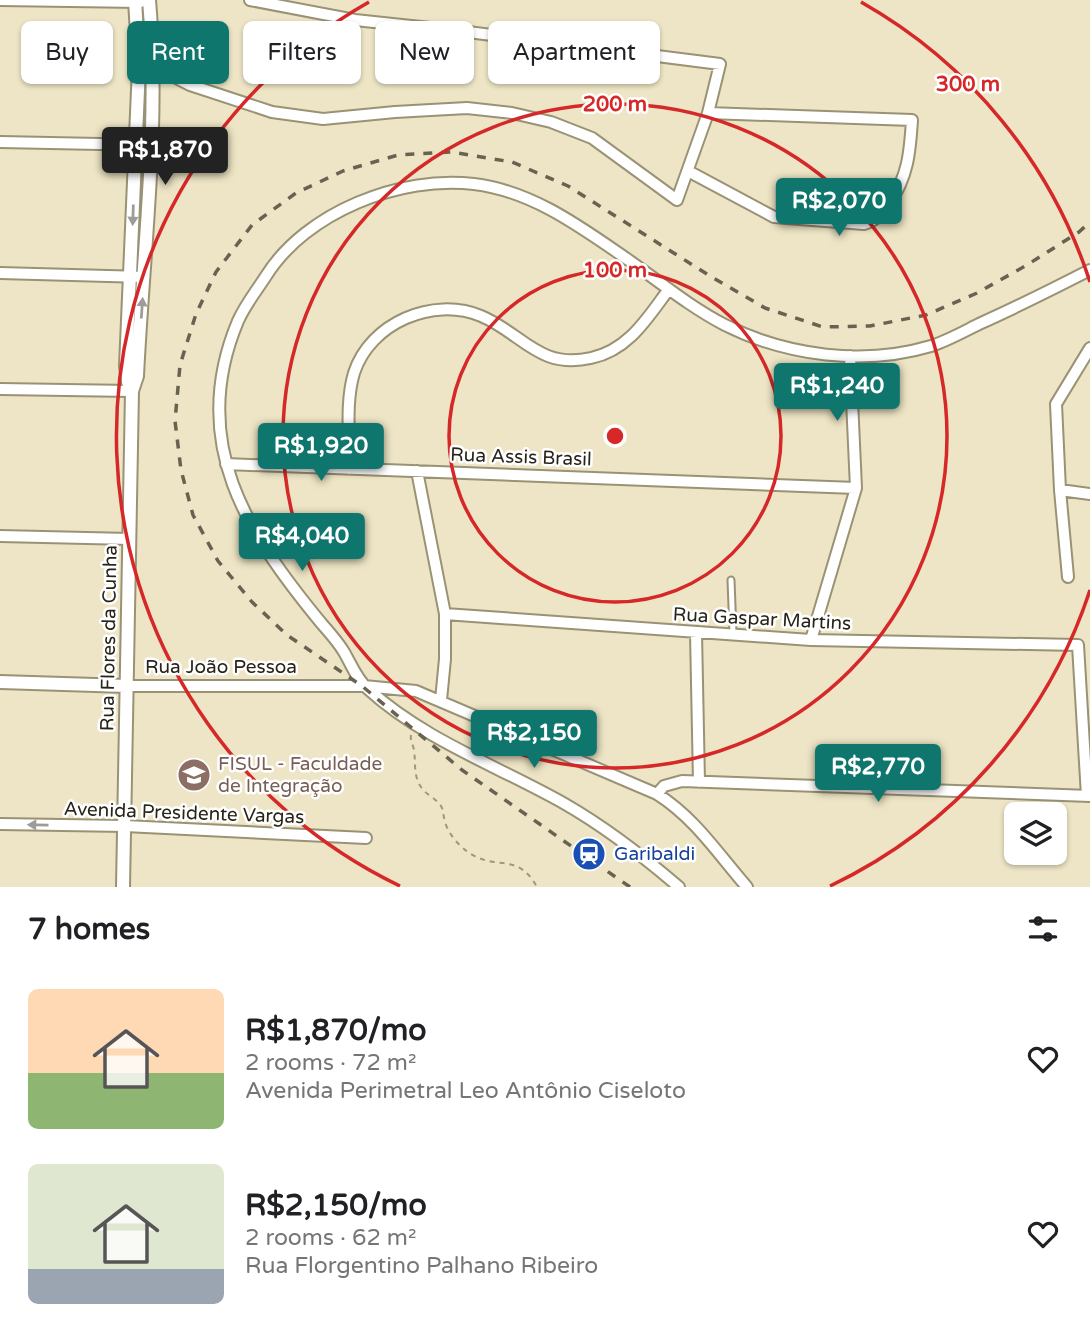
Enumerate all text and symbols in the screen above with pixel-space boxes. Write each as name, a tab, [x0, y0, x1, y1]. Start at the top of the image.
chip: Buy	[21, 21, 113, 84]
chip: Rent	[127, 21, 229, 84]
chip: Filters	[243, 21, 361, 84]
chip: New	[375, 21, 474, 84]
chip: Apartment	[488, 21, 660, 84]
text: 300 m	[936, 72, 1000, 97]
text: 200 m	[583, 92, 647, 117]
pin: R$1,870	[100, 128, 230, 187]
text: R$1,870	[118, 136, 212, 164]
pin: R$2,070	[774, 178, 904, 238]
text: R$2,070	[792, 187, 886, 215]
one-way arrow	[127, 204, 138, 226]
text: 100 m	[583, 258, 647, 283]
one-way arrow	[137, 296, 148, 318]
pin: R$1,240	[772, 364, 902, 423]
text: R$1,240	[790, 372, 884, 400]
pin: R$1,920	[256, 424, 386, 483]
centre of rings	[603, 424, 627, 448]
text: R$1,920	[274, 432, 368, 460]
street label: Rua Assis Brasil	[450, 444, 592, 470]
pin: R$4,040	[237, 514, 367, 573]
text: R$4,040	[255, 522, 349, 550]
street label: Rua Flores da Cunha	[96, 545, 122, 731]
street label: Rua Gaspar Martins	[672, 603, 852, 635]
street label: Rua João Pessoa	[145, 656, 297, 678]
pin: R$2,150	[469, 710, 599, 770]
text: R$2,150	[487, 719, 581, 747]
pin: R$2,770	[813, 744, 943, 804]
place label: FISUL - Faculdade de Integração	[218, 753, 382, 797]
text: R$2,770	[831, 753, 925, 781]
school or university icon: FISUL - Faculdade de Integração	[175, 756, 213, 794]
street label: Avenida Presidente Vargas	[63, 798, 305, 828]
map controls	[1004, 802, 1067, 865]
button: layers	[1004, 802, 1067, 865]
one-way arrow	[27, 819, 49, 831]
station icon: Garibaldi	[570, 835, 608, 873]
place label: Garibaldi	[614, 843, 695, 865]
icon: filters	[1024, 910, 1062, 948]
text: 7 homes	[28, 911, 150, 948]
text: R$1,870/mo	[245, 1012, 426, 1049]
icon: home	[84, 1017, 168, 1101]
icon: heart	[1024, 1040, 1062, 1078]
text: 2 rooms · 72 m²	[245, 1049, 416, 1077]
text: Avenida Perimetral Leo Antônio Ciseloto	[245, 1077, 686, 1105]
text: R$2,150/mo	[245, 1187, 427, 1224]
icon: home	[84, 1192, 168, 1276]
icon: heart	[1024, 1215, 1062, 1253]
text: 2 rooms · 62 m²	[245, 1224, 416, 1252]
text: Rua Florgentino Palhano Ribeiro	[245, 1252, 598, 1280]

